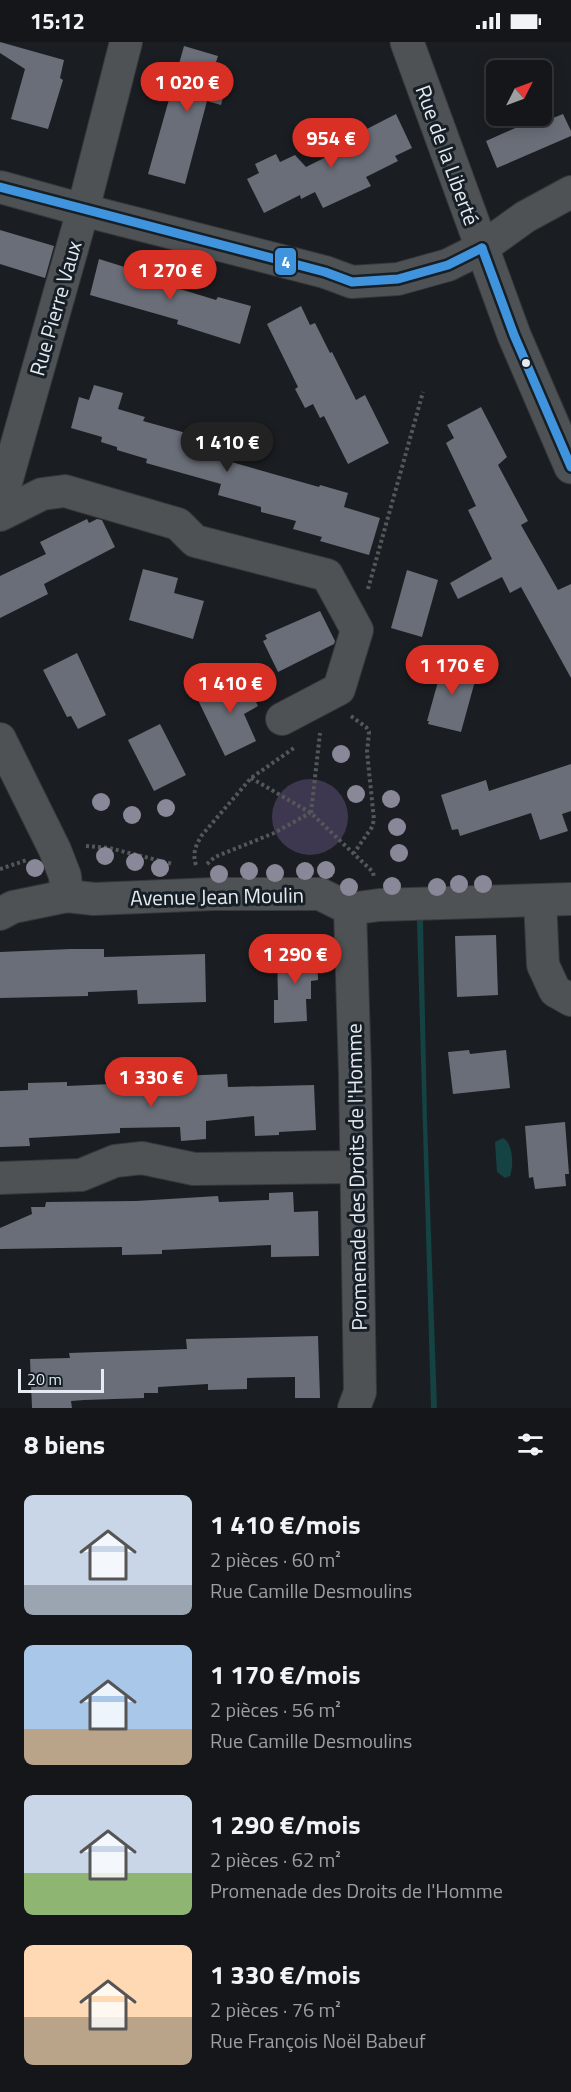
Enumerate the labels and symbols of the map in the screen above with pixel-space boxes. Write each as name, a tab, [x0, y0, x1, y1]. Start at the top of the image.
north arrow	[486, 60, 552, 126]
pin: 1 020 €	[132, 62, 242, 113]
street label: Rue de la Liberté	[408, 80, 488, 230]
pin: 954 €	[289, 118, 373, 169]
street label: Rue Pierre Vaux	[20, 236, 90, 379]
line badge: 4	[274, 247, 297, 276]
pin: 1 270 €	[115, 250, 225, 301]
text: 4	[282, 250, 291, 274]
unlabelled marker	[520, 357, 532, 369]
pin: 1 410 €	[172, 422, 282, 473]
pin: 1 170 €	[397, 645, 507, 696]
pin: 1 410 €	[175, 663, 285, 714]
street label: Avenue Jean Moulin	[130, 878, 304, 914]
pin: 1 290 €	[240, 934, 350, 985]
street label: Promenade des Droits de l'Homme	[337, 1023, 375, 1331]
pin: 1 330 €	[96, 1057, 206, 1108]
scale bar	[18, 1366, 104, 1394]

